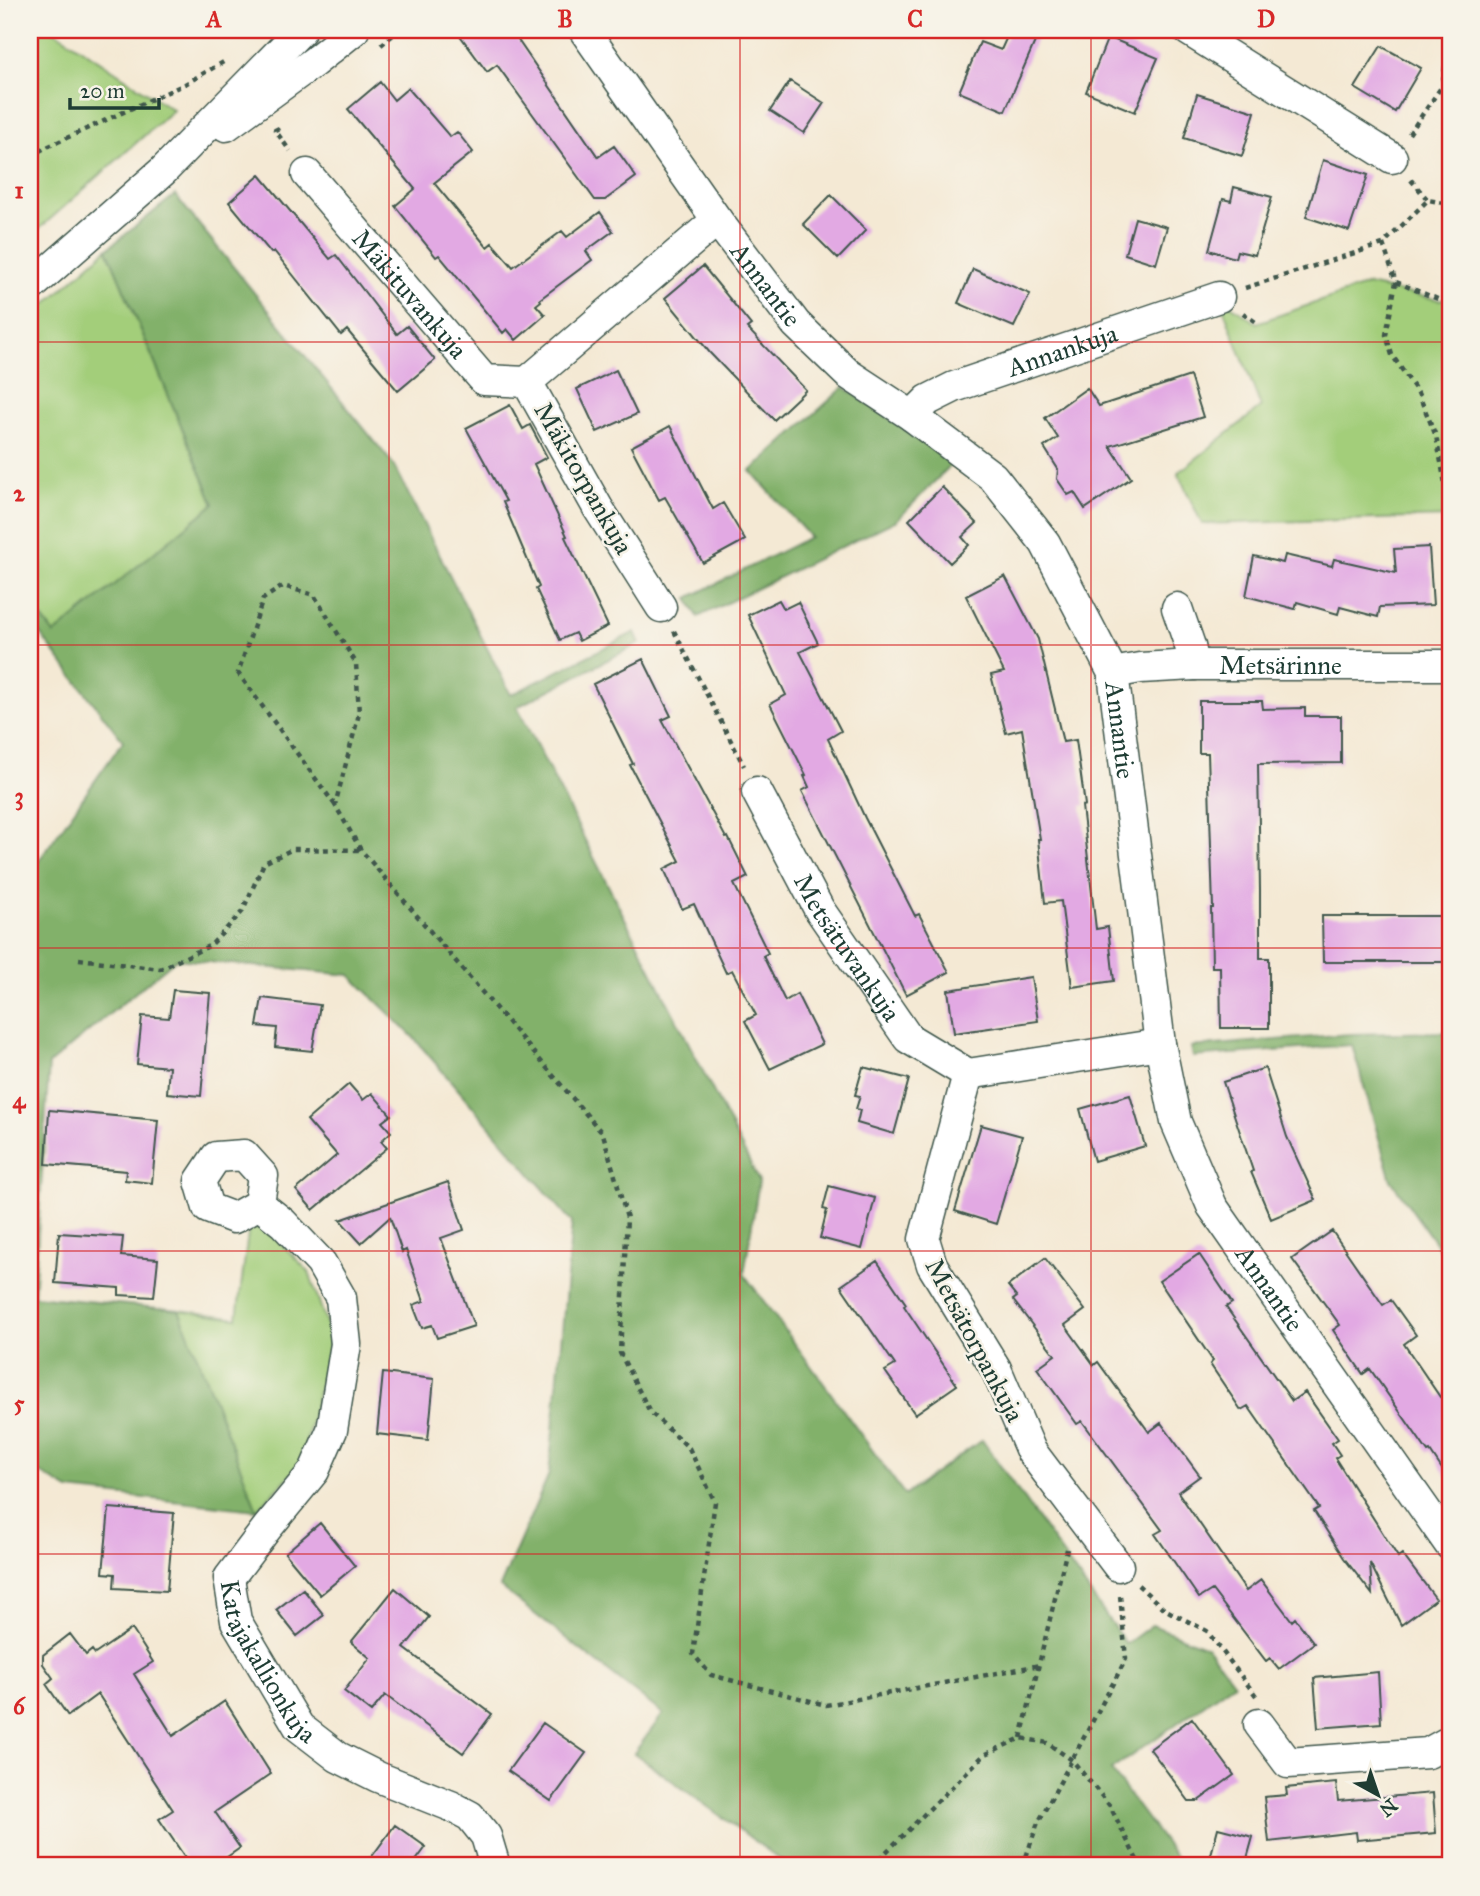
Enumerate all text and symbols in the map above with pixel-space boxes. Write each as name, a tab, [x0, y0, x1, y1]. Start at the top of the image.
text: A	[204, 5, 222, 33]
text: B	[557, 5, 573, 33]
text: C	[907, 5, 923, 33]
text: D	[1257, 5, 1275, 33]
scale bar	[70, 66, 159, 110]
text: 20 m	[80, 78, 125, 104]
text: 1	[14, 176, 24, 204]
street label: Mäkituvankuja	[345, 222, 474, 365]
street label: Annantie	[723, 235, 808, 333]
street label: Annankuja	[1002, 317, 1121, 384]
street label: Mäkitorpankuja	[528, 396, 640, 560]
text: 2	[13, 479, 25, 507]
street label: Metsärinne	[1219, 649, 1342, 681]
street label: Annantie	[1098, 679, 1142, 781]
text: 3	[14, 782, 24, 811]
street label: Metsätuvankuja	[787, 868, 908, 1028]
text: 4	[13, 1086, 27, 1114]
street label: Annantie	[1228, 1238, 1311, 1338]
street label: Metsätorpankuja	[918, 1253, 1032, 1427]
text: 5	[14, 1389, 25, 1417]
street label: Katajakallionkuja	[214, 1578, 322, 1750]
text: 6	[13, 1692, 26, 1720]
north arrow	[1344, 1759, 1414, 1829]
text: N	[1375, 1794, 1402, 1822]

